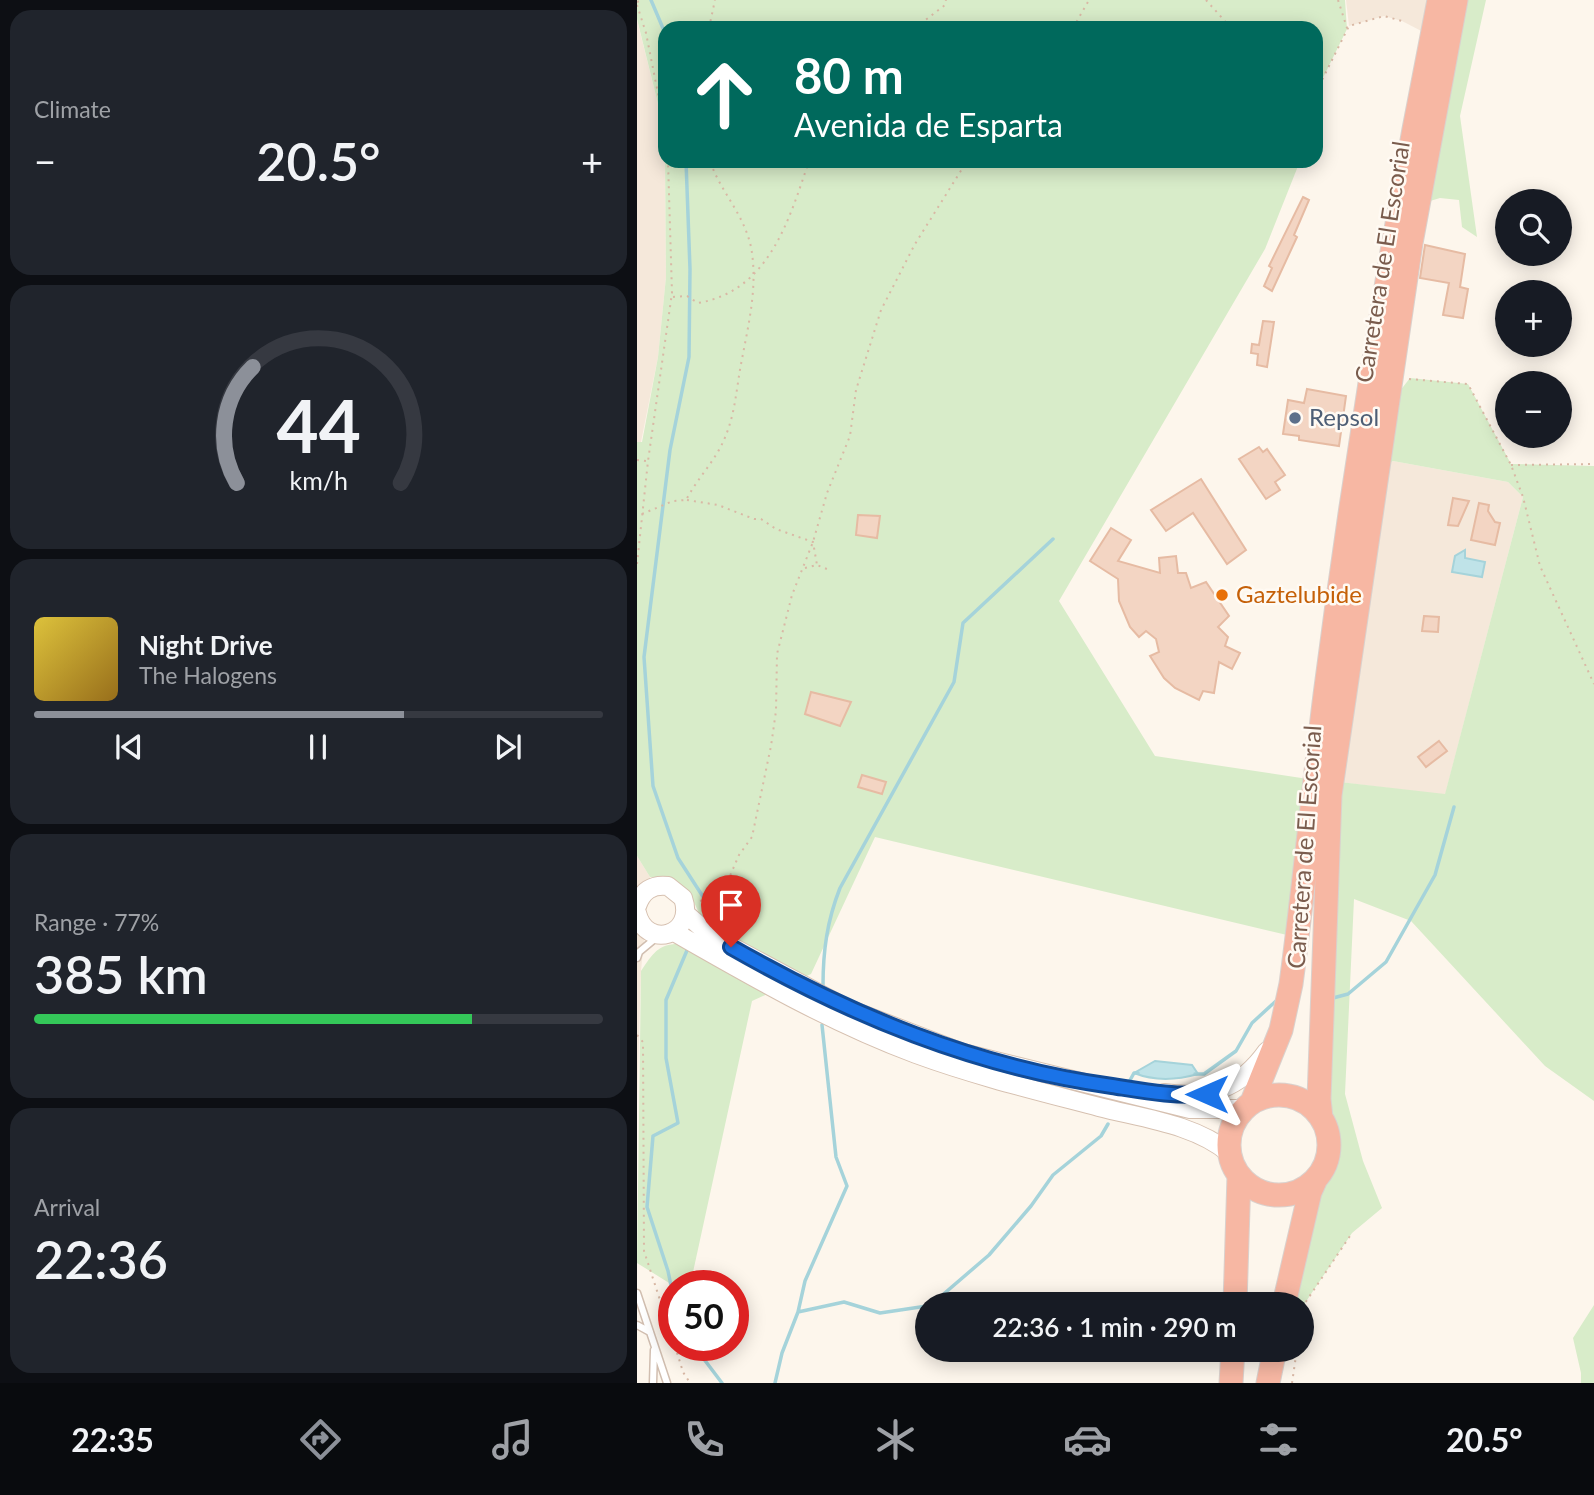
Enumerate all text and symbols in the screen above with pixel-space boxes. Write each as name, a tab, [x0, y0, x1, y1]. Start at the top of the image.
text: 80 m	[794, 46, 904, 104]
icon: ahead	[679, 49, 770, 140]
text: Climate	[34, 95, 111, 123]
text: Avenida de Esparta	[794, 105, 1063, 144]
text: 20.5°	[256, 130, 381, 192]
text: −	[34, 138, 56, 184]
text: +	[581, 138, 603, 184]
street label: Carretera de El Escorial	[1348, 139, 1415, 385]
map controls	[1495, 189, 1572, 448]
button: search	[1495, 189, 1572, 266]
button: +	[1495, 280, 1572, 357]
button: −	[1495, 371, 1572, 448]
text: 44	[276, 381, 361, 469]
place label: Repsol	[1309, 402, 1379, 431]
marker: Repsol	[1287, 410, 1303, 426]
text: km/h	[289, 465, 348, 495]
place label: Gaztelubide	[1236, 579, 1362, 608]
marker: Gaztelubide	[1214, 587, 1230, 603]
text: Night Drive	[139, 629, 273, 661]
text: The Halogens	[139, 661, 277, 689]
street label: Carretera de El Escorial	[1281, 724, 1326, 970]
icon: previous	[110, 728, 148, 766]
icon: pause	[299, 728, 337, 766]
icon: next	[489, 728, 527, 766]
pin	[701, 875, 761, 947]
icon: arrive	[712, 886, 750, 924]
text: Range · 77%	[34, 908, 159, 936]
text: 385 km	[34, 943, 208, 1005]
position arrow	[1170, 1057, 1244, 1131]
text: Arrival	[34, 1193, 100, 1221]
text: 22:36	[34, 1228, 168, 1290]
speed limit sign: 50	[658, 1270, 749, 1361]
text: 22:36 · 1 min · 290 m	[992, 1311, 1237, 1343]
icon: directions	[296, 1415, 345, 1464]
icon: music	[488, 1415, 537, 1464]
icon: phone	[680, 1415, 729, 1464]
icon: climate	[871, 1415, 920, 1464]
icon: car	[1063, 1415, 1112, 1464]
icon: filters	[1254, 1415, 1303, 1464]
text: 22:35	[71, 1420, 154, 1459]
text: 20.5°	[1446, 1420, 1523, 1459]

